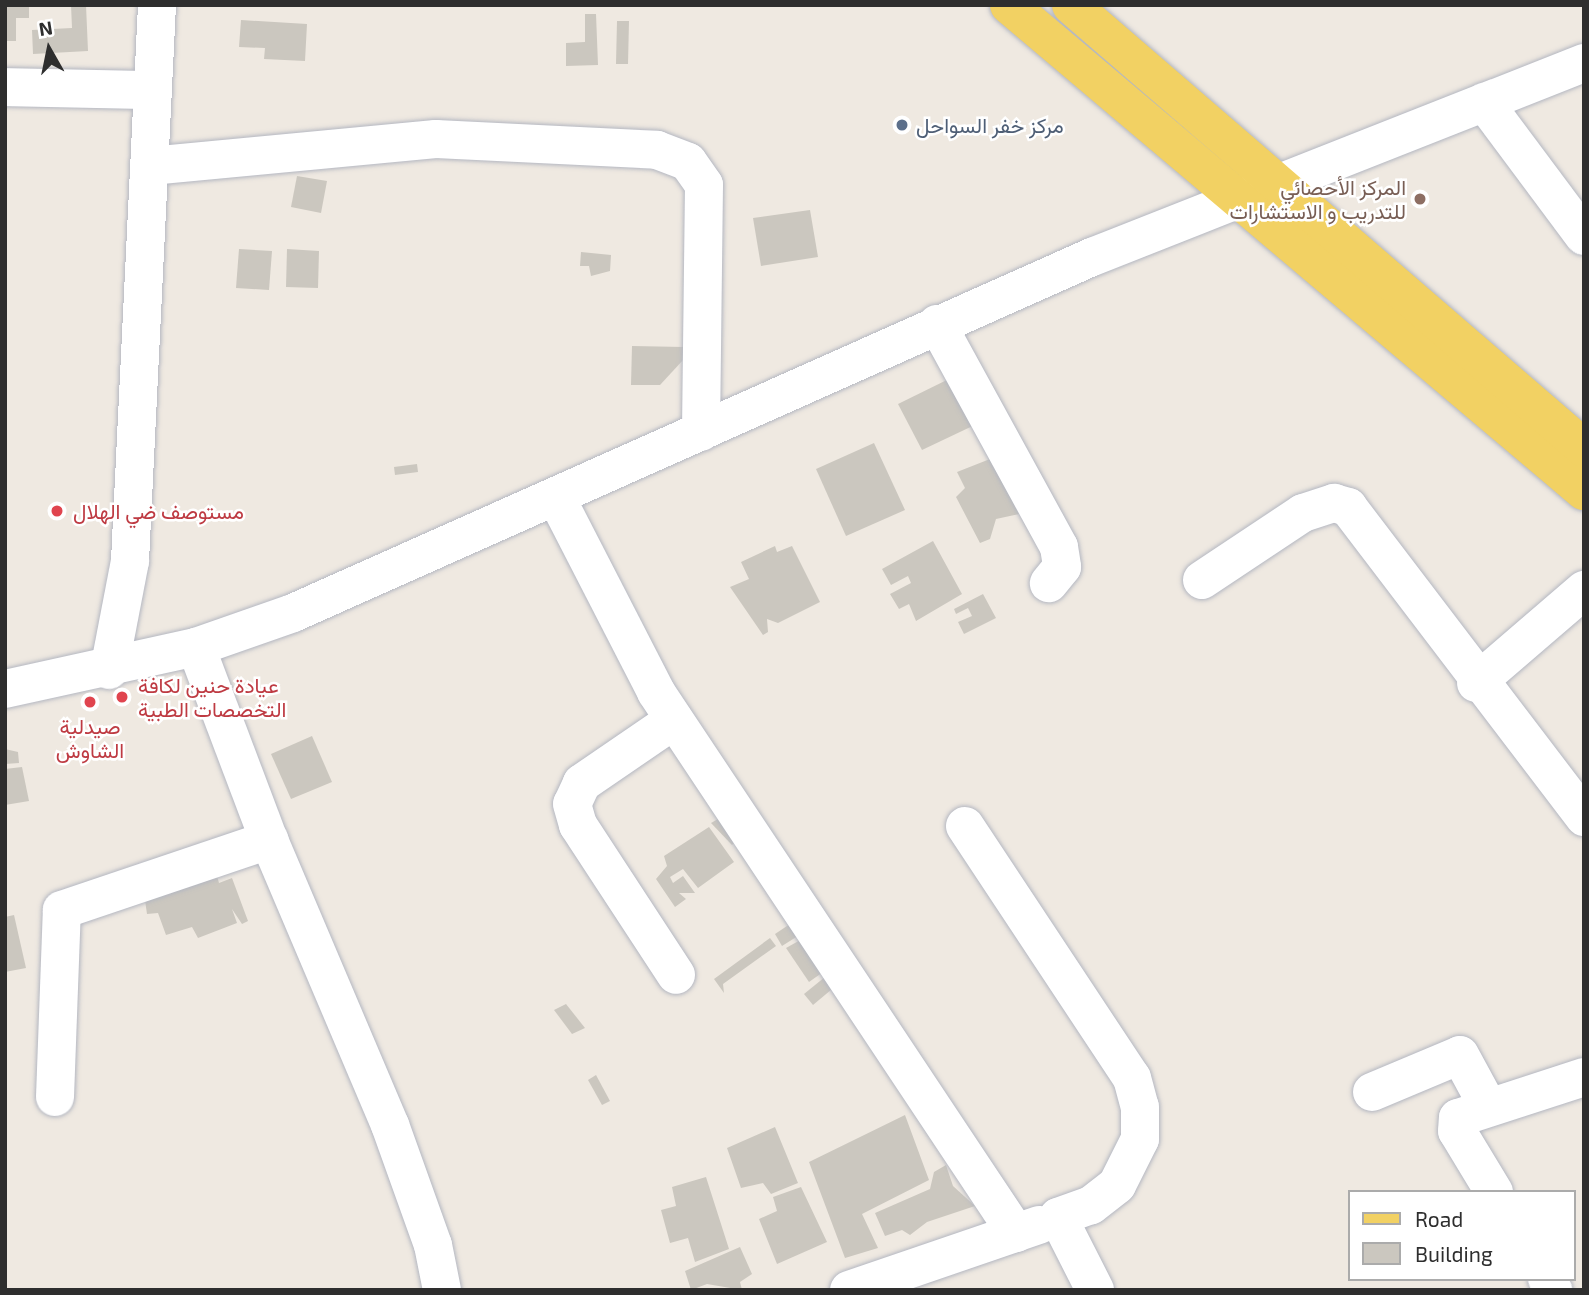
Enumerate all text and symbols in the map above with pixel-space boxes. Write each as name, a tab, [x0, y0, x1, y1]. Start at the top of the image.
north arrow	[14, 14, 84, 84]
text: N	[37, 15, 54, 40]
place label: مركز خفر السواحل	[916, 112, 1064, 138]
marker: مركز خفر السواحل	[894, 117, 910, 133]
place label: المركز الأحصائي للتدريب و الاستشارات	[1230, 174, 1406, 224]
marker: المركز الأحصائي للتدريب و الاستشارات	[1412, 191, 1428, 207]
place label: مستوصف ضي الهلال	[73, 498, 244, 524]
marker: مستوصف ضي الهلال	[47, 501, 67, 521]
place label: عيادة حنين لكافة التخصصات الطبية	[138, 672, 286, 722]
marker: عيادة حنين لكافة التخصصات الطبية	[112, 687, 132, 707]
marker: صيدلية الشاوش	[82, 694, 98, 710]
place label: صيدلية الشاوش	[56, 713, 124, 763]
legend	[1348, 1190, 1575, 1281]
text: Road	[1415, 1206, 1463, 1231]
text: Building	[1415, 1241, 1493, 1266]

